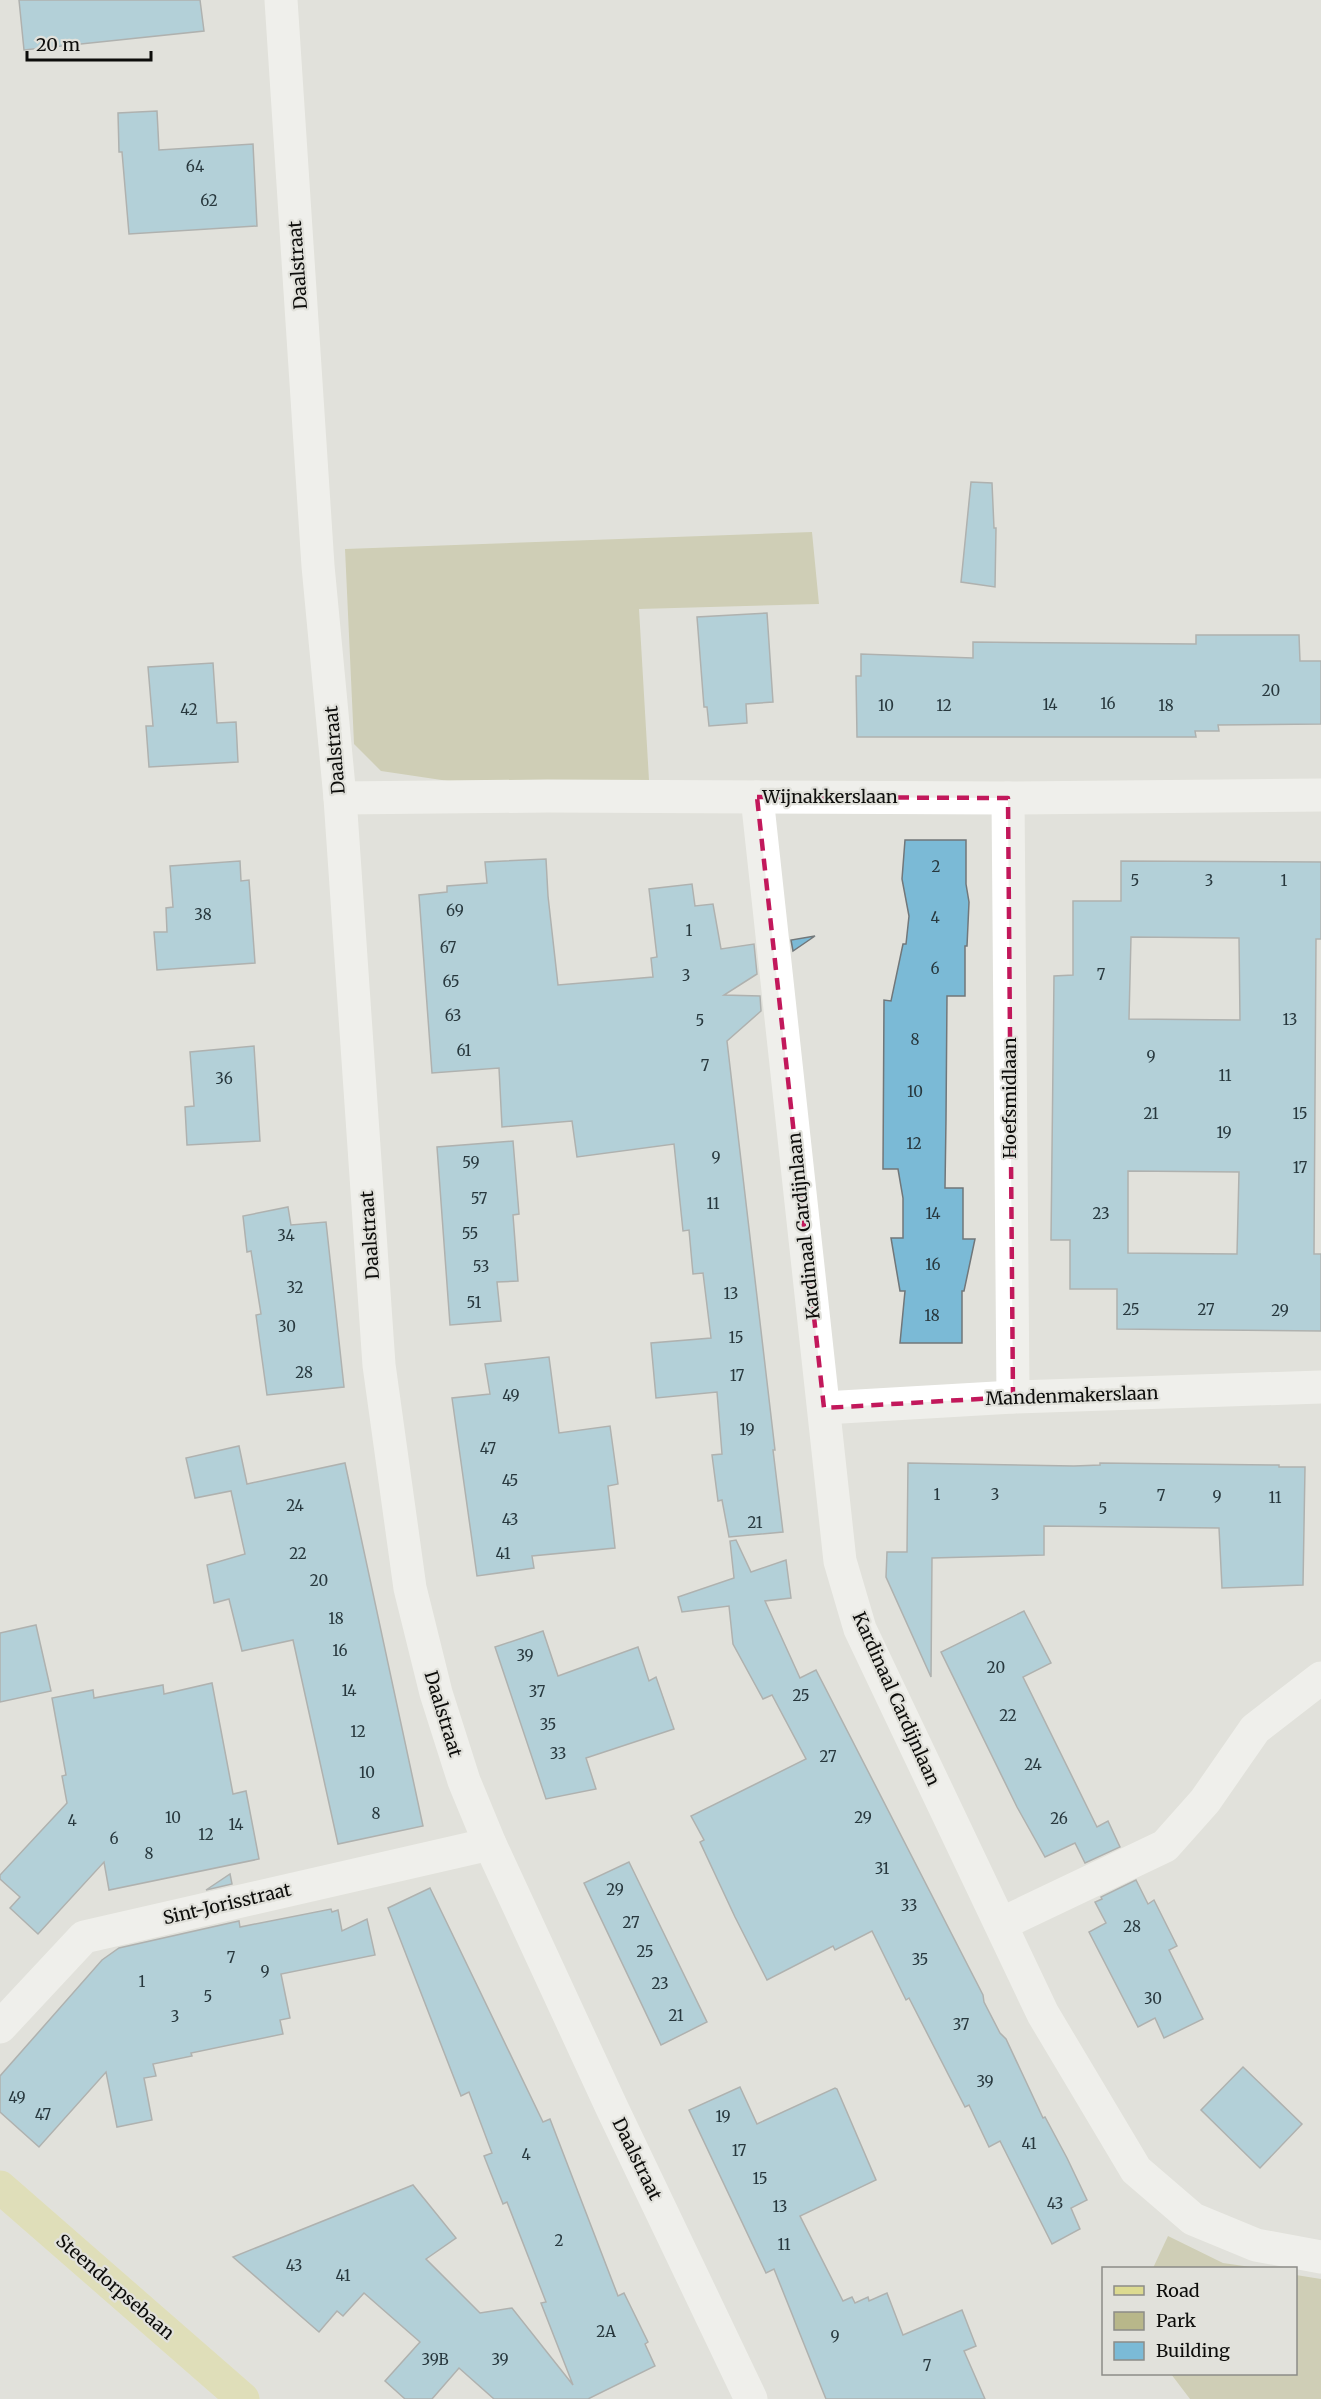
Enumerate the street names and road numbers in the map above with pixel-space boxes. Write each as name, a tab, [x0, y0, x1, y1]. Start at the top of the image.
street label: Daalstraat	[283, 220, 312, 310]
street label: Daalstraat	[319, 705, 350, 795]
street label: Wijnakkerslaan	[761, 785, 898, 808]
street label: Hoefsmidlaan	[998, 1037, 1021, 1159]
street label: Kardinaal Cardijnlaan	[782, 1131, 825, 1321]
street label: Daalstraat	[355, 1190, 384, 1280]
street label: Mandenmakerslaan	[985, 1381, 1159, 1410]
street label: Kardinaal Cardijnlaan	[848, 1608, 945, 1789]
street label: Daalstraat	[419, 1668, 467, 1760]
street label: Sint-Jorisstraat	[161, 1878, 293, 1929]
street label: Daalstraat	[608, 2114, 667, 2204]
street label: Steendorpsebaan	[51, 2229, 179, 2344]

